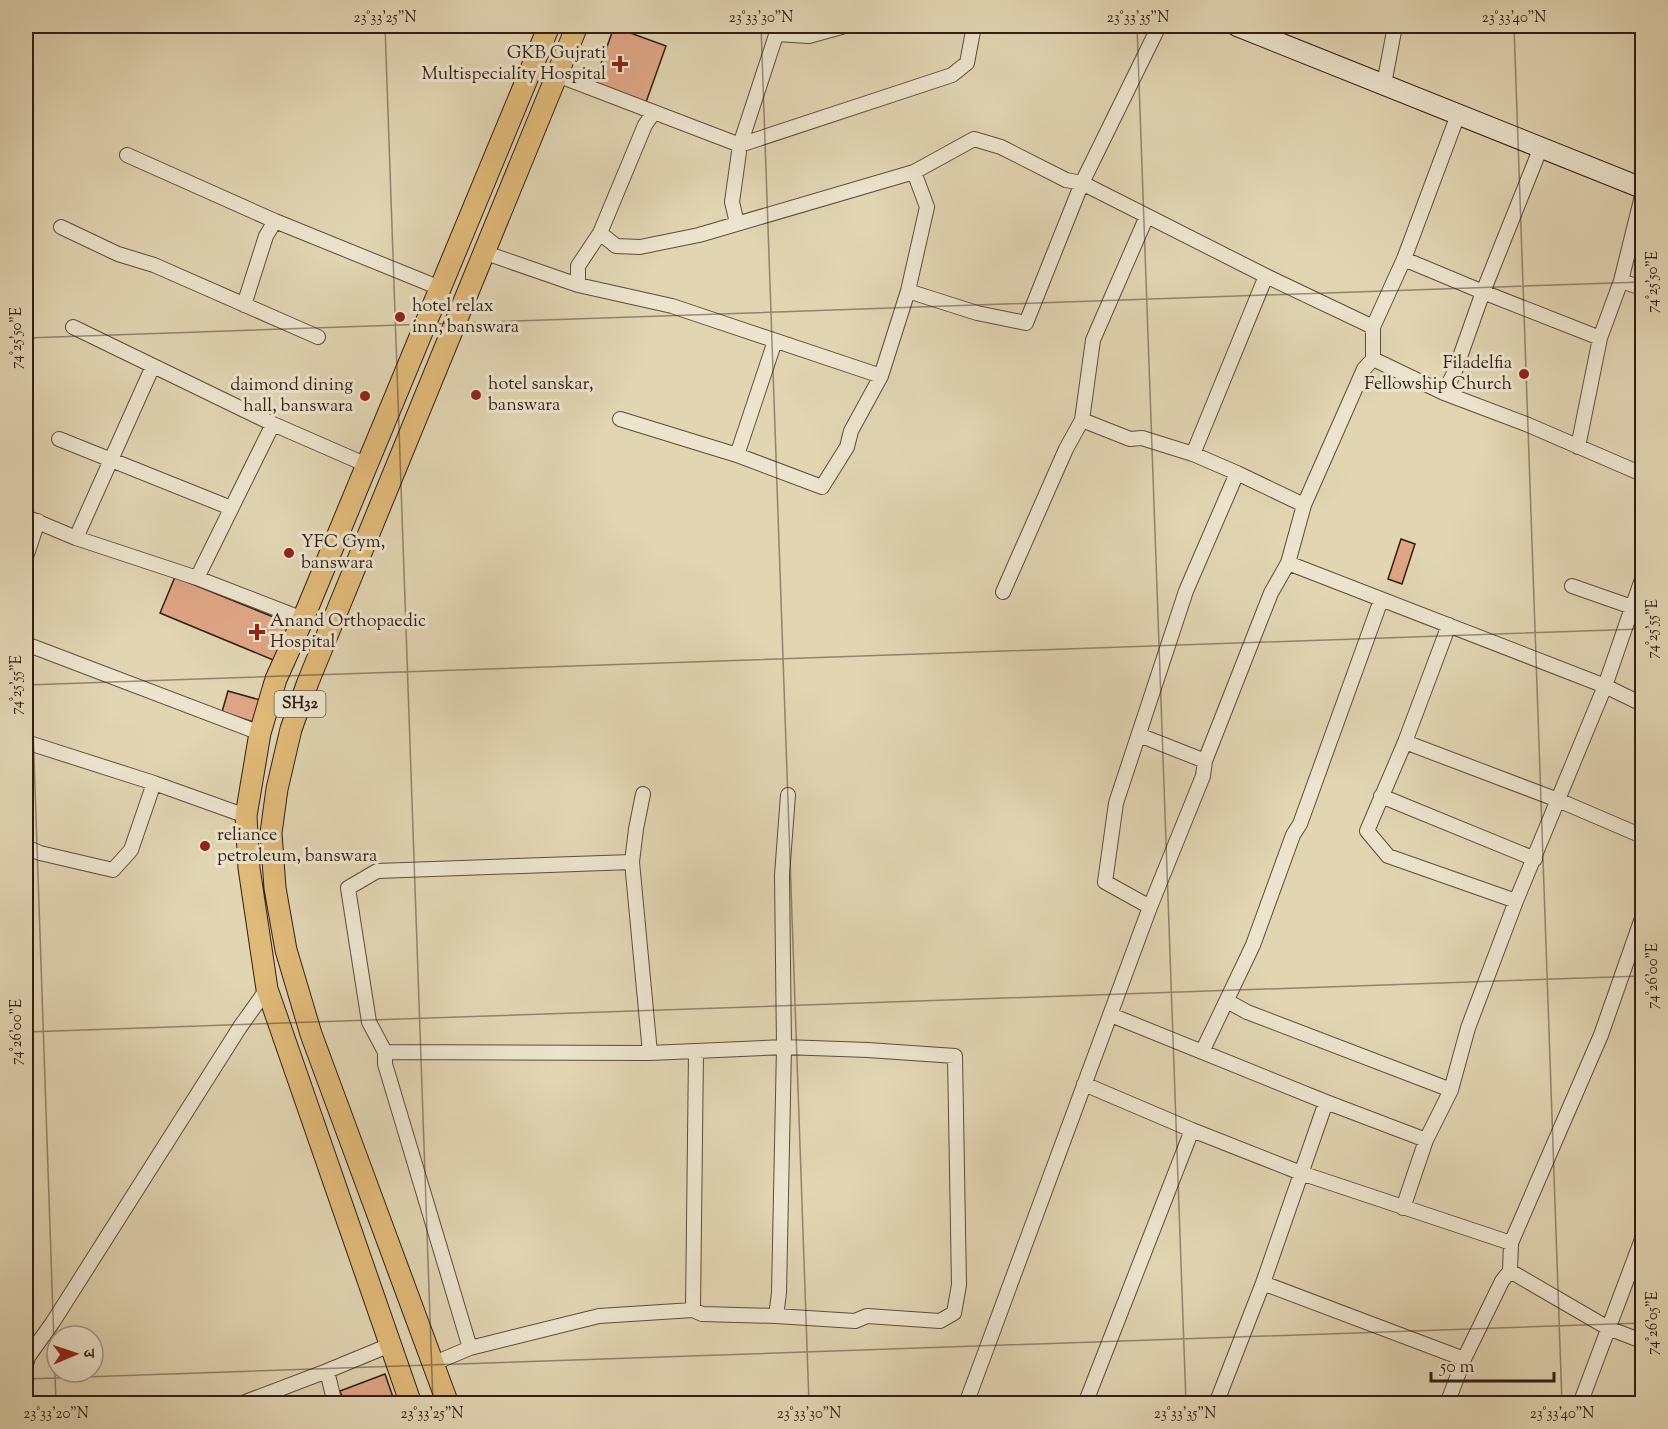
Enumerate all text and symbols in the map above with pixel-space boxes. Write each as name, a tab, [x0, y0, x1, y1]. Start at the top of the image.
text: 23°33'25"N	[353, 8, 417, 29]
text: 23°33'30"N	[729, 8, 793, 29]
text: 23°33'35"N	[1107, 8, 1169, 29]
text: 23°33'40"N	[1482, 8, 1546, 29]
place label: GKB Gujrati Multispeciality Hospital	[422, 41, 606, 88]
marker: GKB Gujrati Multispeciality Hospital	[611, 55, 629, 73]
text: 74°25'50"E	[1643, 251, 1664, 313]
place label: hotel relax inn, banswara	[412, 294, 519, 341]
text: 74°25'50"E	[7, 307, 28, 369]
marker: hotel relax inn, banswara	[393, 310, 407, 324]
place label: Filadelfia Fellowship Church	[1364, 351, 1512, 398]
marker: Filadelfia Fellowship Church	[1517, 367, 1531, 381]
place label: hotel sanskar, banswara	[488, 372, 593, 419]
place label: daimond dining hall, banswara	[230, 373, 353, 420]
marker: hotel sanskar, banswara	[469, 388, 483, 402]
marker: daimond dining hall, banswara	[358, 389, 372, 403]
place label: YFC Gym, banswara	[301, 530, 385, 577]
marker: YFC Gym, banswara	[282, 546, 296, 560]
text: 74°25'55"E	[1643, 599, 1664, 659]
place label: Anand Orthopaedic Hospital	[270, 609, 426, 656]
marker: Anand Orthopaedic Hospital	[248, 623, 266, 641]
text: 74°25'55"E	[7, 655, 28, 715]
road number: SH32	[274, 691, 326, 717]
place label: reliance petroleum, banswara	[217, 823, 377, 870]
marker: reliance petroleum, banswara	[198, 839, 212, 853]
text: 74°26'00"E	[1643, 943, 1664, 1009]
text: 74°26'00"E	[7, 999, 28, 1065]
text: 74°26'05"E	[1643, 1291, 1664, 1355]
north arrow	[45, 1324, 105, 1384]
scale bar	[1431, 1345, 1554, 1383]
text: उ	[76, 1348, 99, 1360]
text: 50 m	[1439, 1355, 1475, 1381]
text: 23°33'20"N	[23, 1404, 89, 1425]
text: 23°33'25"N	[400, 1404, 464, 1425]
text: 23°33'30"N	[777, 1404, 841, 1425]
text: 23°33'35"N	[1154, 1404, 1216, 1425]
text: 23°33'40"N	[1530, 1404, 1594, 1425]

